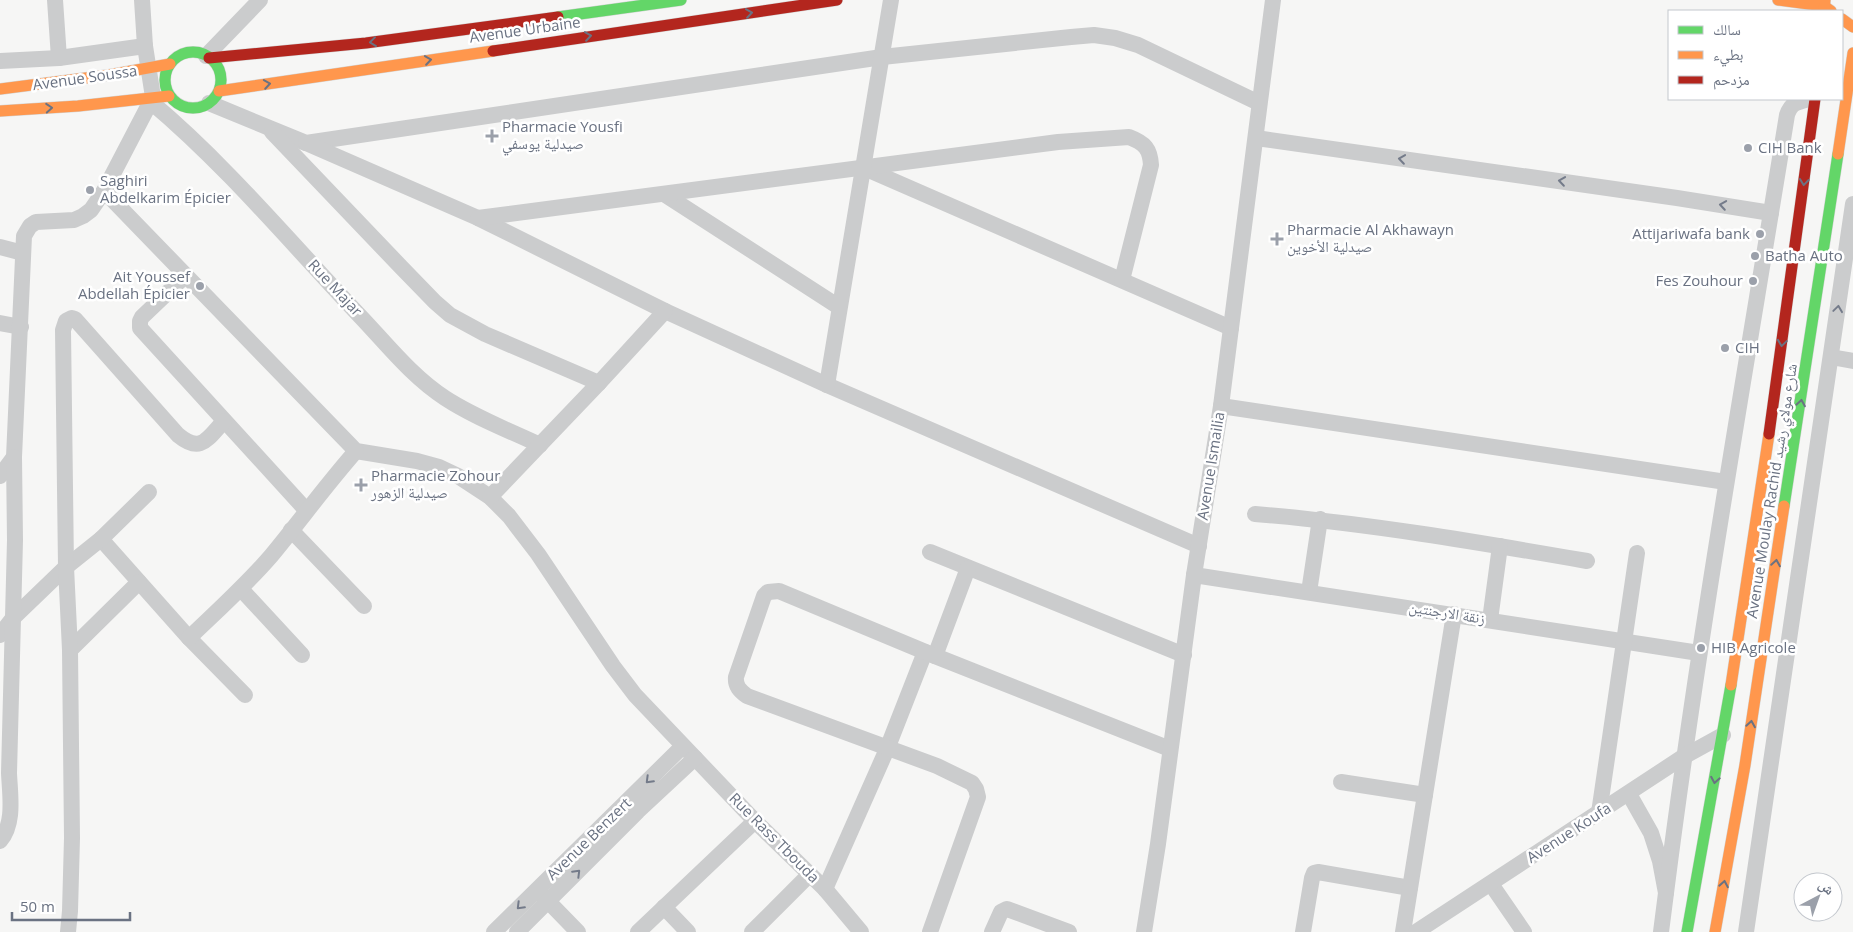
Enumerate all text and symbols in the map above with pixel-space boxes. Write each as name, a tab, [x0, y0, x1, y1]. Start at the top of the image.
one-way arrow	[745, 8, 753, 19]
legend	[1668, 10, 1843, 100]
street label: Avenue Urbaine	[468, 11, 582, 47]
text: سالك	[1713, 19, 1741, 39]
one-way arrow	[584, 32, 593, 42]
one-way arrow	[368, 36, 376, 47]
text: بطيء	[1713, 44, 1743, 67]
one-way arrow	[424, 55, 432, 66]
street label: Avenue Soussa	[31, 60, 138, 94]
text: مزدحم	[1713, 69, 1750, 90]
one-way arrow	[263, 79, 271, 90]
one-way arrow	[45, 103, 53, 114]
place label: Pharmacie Yousfi صيدلية يوسفي	[502, 116, 623, 156]
marker: Pharmacie Yousfi صيدلية يوسفي	[486, 130, 498, 142]
place label: CIH Bank	[1758, 137, 1822, 157]
marker: CIH Bank	[1742, 142, 1754, 154]
one-way arrow	[1397, 154, 1406, 164]
place label: Saghiri Abdelkarim Épicier	[100, 170, 231, 207]
one-way arrow	[1558, 177, 1567, 187]
one-way arrow	[1799, 177, 1809, 186]
marker: Saghiri Abdelkarim Épicier	[84, 184, 96, 196]
one-way arrow	[1719, 200, 1727, 211]
place label: Pharmacie Al Akhawayn صيدلية الأخوين	[1287, 219, 1454, 257]
place label: Attijariwafa bank	[1632, 223, 1750, 243]
marker: Attijariwafa bank	[1754, 228, 1766, 240]
marker: Pharmacie Al Akhawayn صيدلية الأخوين	[1271, 233, 1283, 245]
place label: Batha Auto	[1765, 245, 1843, 265]
marker: Batha Auto	[1749, 250, 1761, 262]
street label: Rue Majar	[304, 255, 367, 320]
place label: Ait Youssef Abdellah Épicier	[78, 266, 191, 303]
place label: Fes Zouhour	[1655, 270, 1743, 290]
marker: Fes Zouhour	[1747, 275, 1759, 287]
marker: Ait Youssef Abdellah Épicier	[194, 280, 206, 292]
one-way arrow	[1832, 305, 1843, 313]
place label: CIH	[1735, 337, 1760, 357]
one-way arrow	[1777, 338, 1787, 347]
marker: CIH	[1719, 342, 1731, 354]
street label: Avenue Moulay Rachid شارع مولاي رشيد	[1741, 362, 1804, 620]
one-way arrow	[1795, 398, 1805, 407]
street label: Avenue Ismailia	[1192, 410, 1228, 521]
place label: Pharmacie Zohour صيدلية الزهور	[370, 465, 500, 502]
marker: Pharmacie Zohour صيدلية الزهور	[355, 479, 367, 491]
one-way arrow	[1770, 559, 1781, 567]
street label: زنقة الارجنتين	[1407, 596, 1487, 629]
place label: HIB Agricole	[1711, 637, 1796, 657]
marker: HIB Agricole	[1695, 642, 1707, 654]
one-way arrow	[1746, 720, 1756, 728]
one-way arrow	[645, 774, 654, 783]
one-way arrow	[1710, 776, 1720, 785]
street label: Rue Rass Tbouda	[725, 788, 824, 887]
street label: Avenue Benzert	[542, 793, 635, 884]
street label: Avenue Koufa	[1522, 797, 1615, 867]
one-way arrow	[571, 870, 580, 879]
north arrow	[1793, 872, 1843, 922]
text: ش	[1815, 875, 1839, 899]
one-way arrow	[1718, 880, 1728, 888]
scale bar	[12, 890, 130, 922]
text: 50 m	[20, 896, 55, 916]
one-way arrow	[517, 900, 526, 909]

